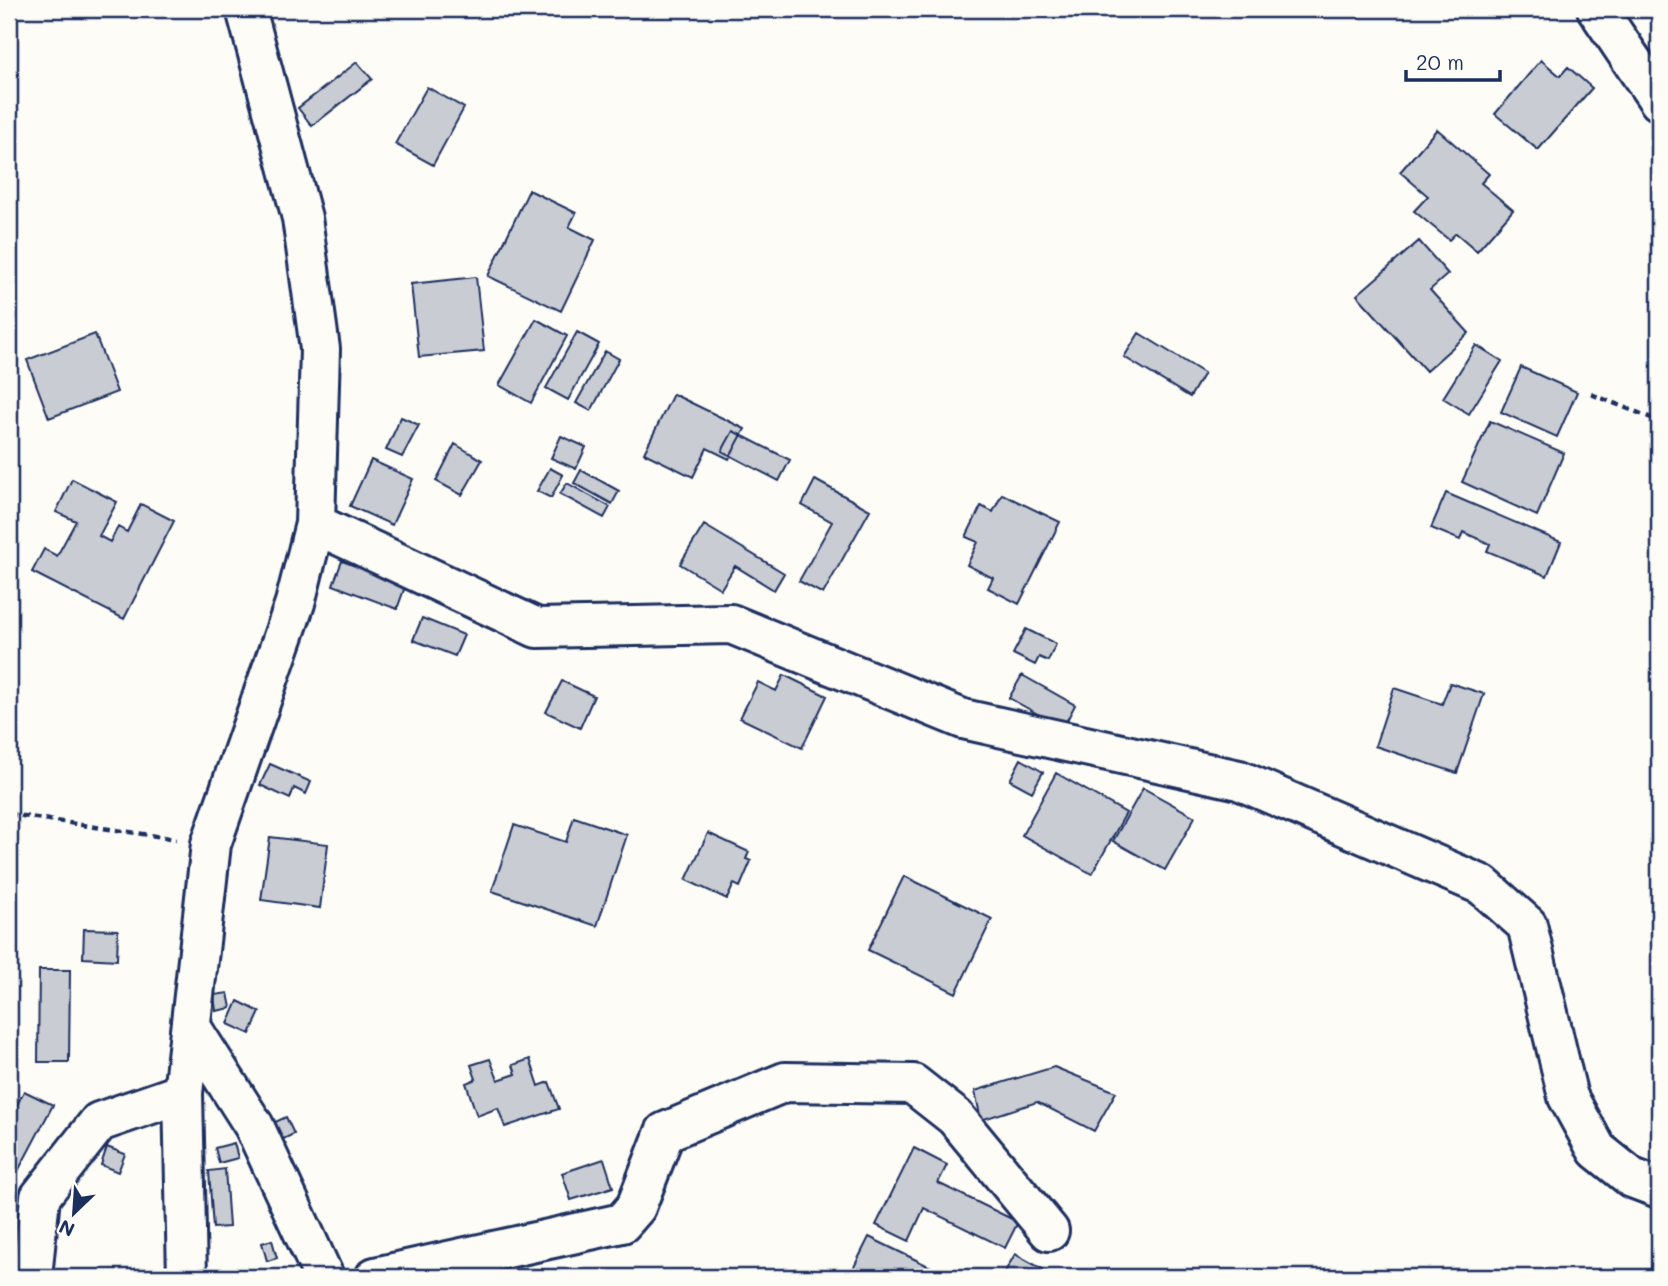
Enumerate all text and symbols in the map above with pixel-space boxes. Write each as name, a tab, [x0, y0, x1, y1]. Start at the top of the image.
scale bar	[1406, 38, 1500, 82]
text: 20 m	[1416, 48, 1464, 75]
north arrow	[38, 1178, 108, 1248]
text: N	[55, 1214, 78, 1243]

